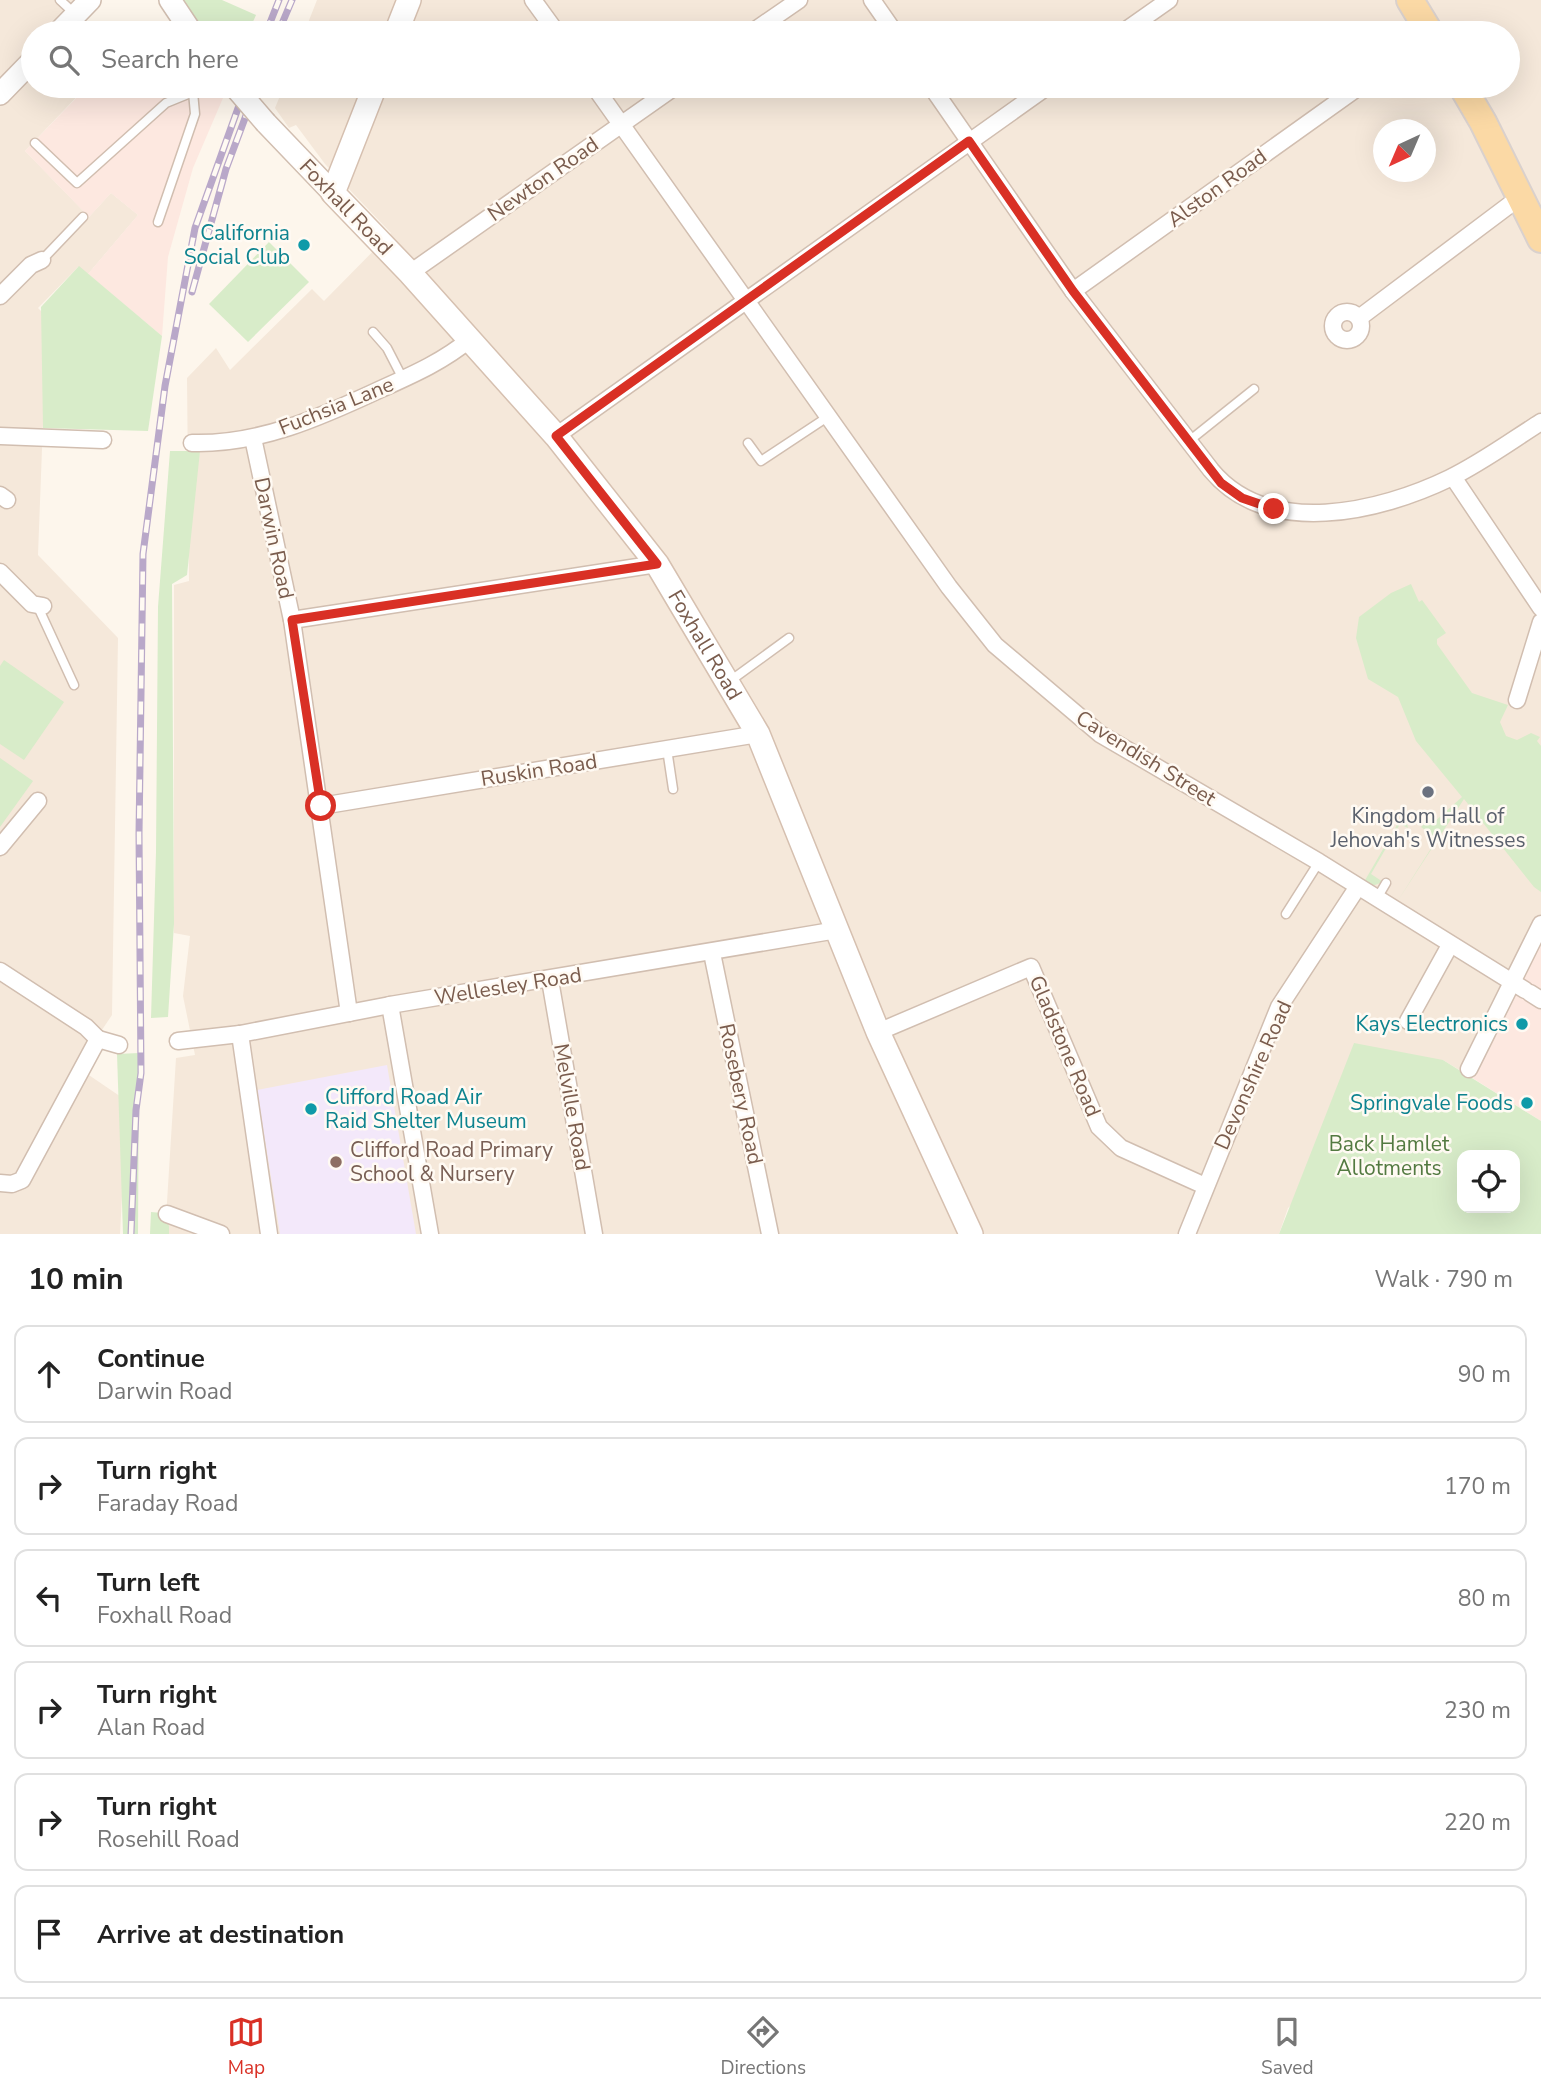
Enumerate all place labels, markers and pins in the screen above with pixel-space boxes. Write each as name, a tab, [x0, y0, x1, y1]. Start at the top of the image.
place label: California Social Club	[184, 219, 290, 271]
marker: California Social Club	[296, 237, 312, 253]
marker: Kingdom Hall of Jehovah's Witnesses	[1420, 784, 1436, 800]
place label: Kingdom Hall of Jehovah's Witnesses	[1329, 802, 1526, 854]
place label: Kays Electronics	[1355, 1010, 1508, 1038]
marker: Kays Electronics	[1514, 1016, 1530, 1032]
place label: Clifford Road Air Raid Shelter Museum	[325, 1083, 527, 1135]
place label: Springvale Foods	[1350, 1089, 1513, 1117]
marker: Springvale Foods	[1519, 1095, 1535, 1111]
marker: Clifford Road Air Raid Shelter Museum	[303, 1101, 319, 1117]
place label: Clifford Road Primary School & Nursery	[350, 1136, 553, 1188]
marker: Clifford Road Primary School & Nursery	[328, 1154, 344, 1170]

